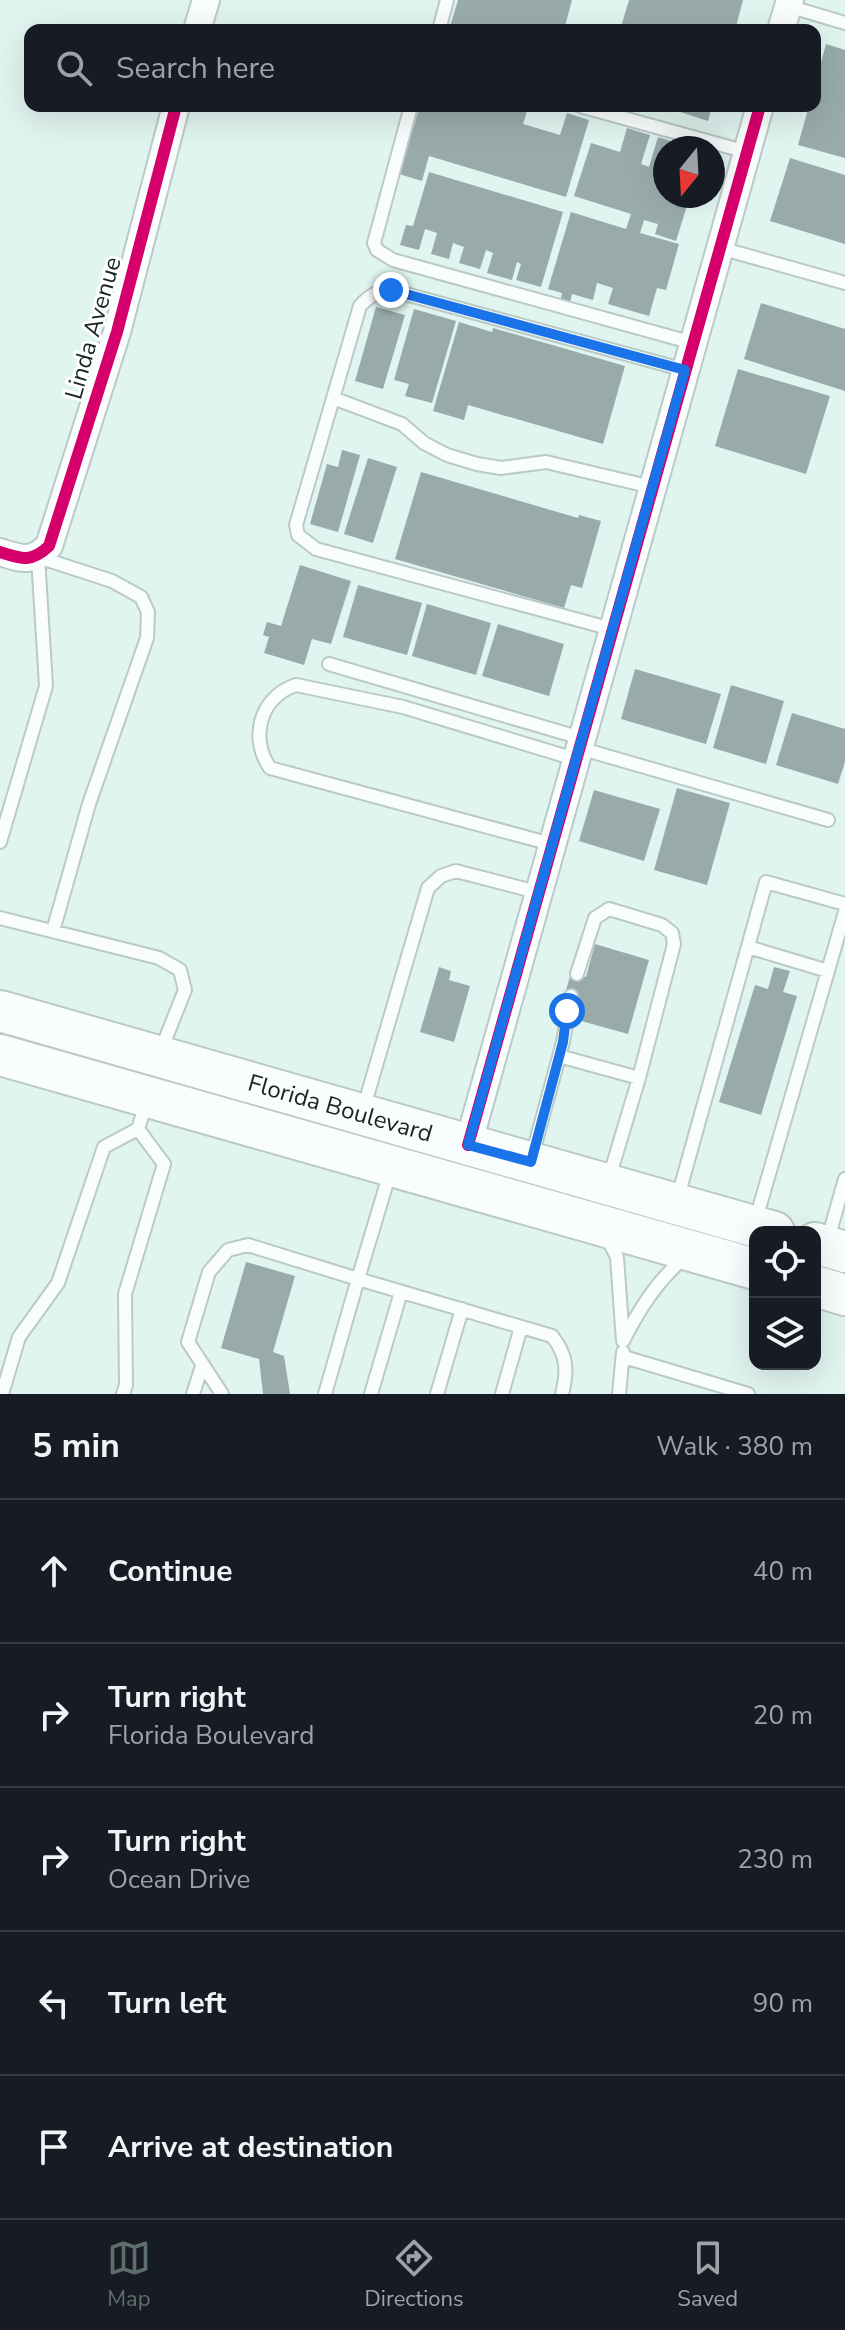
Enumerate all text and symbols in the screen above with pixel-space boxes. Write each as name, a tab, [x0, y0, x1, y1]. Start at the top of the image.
search box	[24, 24, 821, 112]
icon: search	[52, 46, 96, 90]
text: Search here	[116, 48, 275, 89]
north arrow	[653, 136, 725, 208]
street label: Linda Avenue	[57, 253, 129, 403]
route end	[373, 272, 409, 308]
route start	[549, 993, 585, 1029]
street label: Florida Boulevard	[244, 1067, 436, 1150]
map controls	[749, 1226, 821, 1370]
button: locate	[749, 1226, 821, 1298]
button: layers	[749, 1298, 821, 1370]
text: 5 min	[32, 1423, 120, 1469]
text: Walk · 380 m	[656, 1429, 813, 1464]
icon: ahead	[32, 1549, 76, 1593]
text: Continue	[108, 1551, 233, 1592]
text: 40 m	[753, 1554, 813, 1589]
text: Turn right	[108, 1677, 246, 1718]
icon: right	[32, 1693, 76, 1737]
text: 20 m	[753, 1698, 813, 1733]
text: Florida Boulevard	[108, 1718, 314, 1753]
text: Turn right	[108, 1821, 246, 1862]
icon: right	[32, 1837, 76, 1881]
text: 230 m	[737, 1842, 813, 1877]
text: Ocean Drive	[108, 1862, 250, 1897]
icon: left	[32, 1981, 76, 2025]
text: Turn left	[108, 1983, 226, 2024]
text: 90 m	[753, 1986, 813, 2021]
icon: arrive	[32, 2125, 76, 2169]
text: Arrive at destination	[108, 2127, 393, 2168]
tab: Map	[107, 2236, 151, 2314]
tab: Directions	[365, 2236, 464, 2314]
tab: Saved	[677, 2236, 738, 2314]

